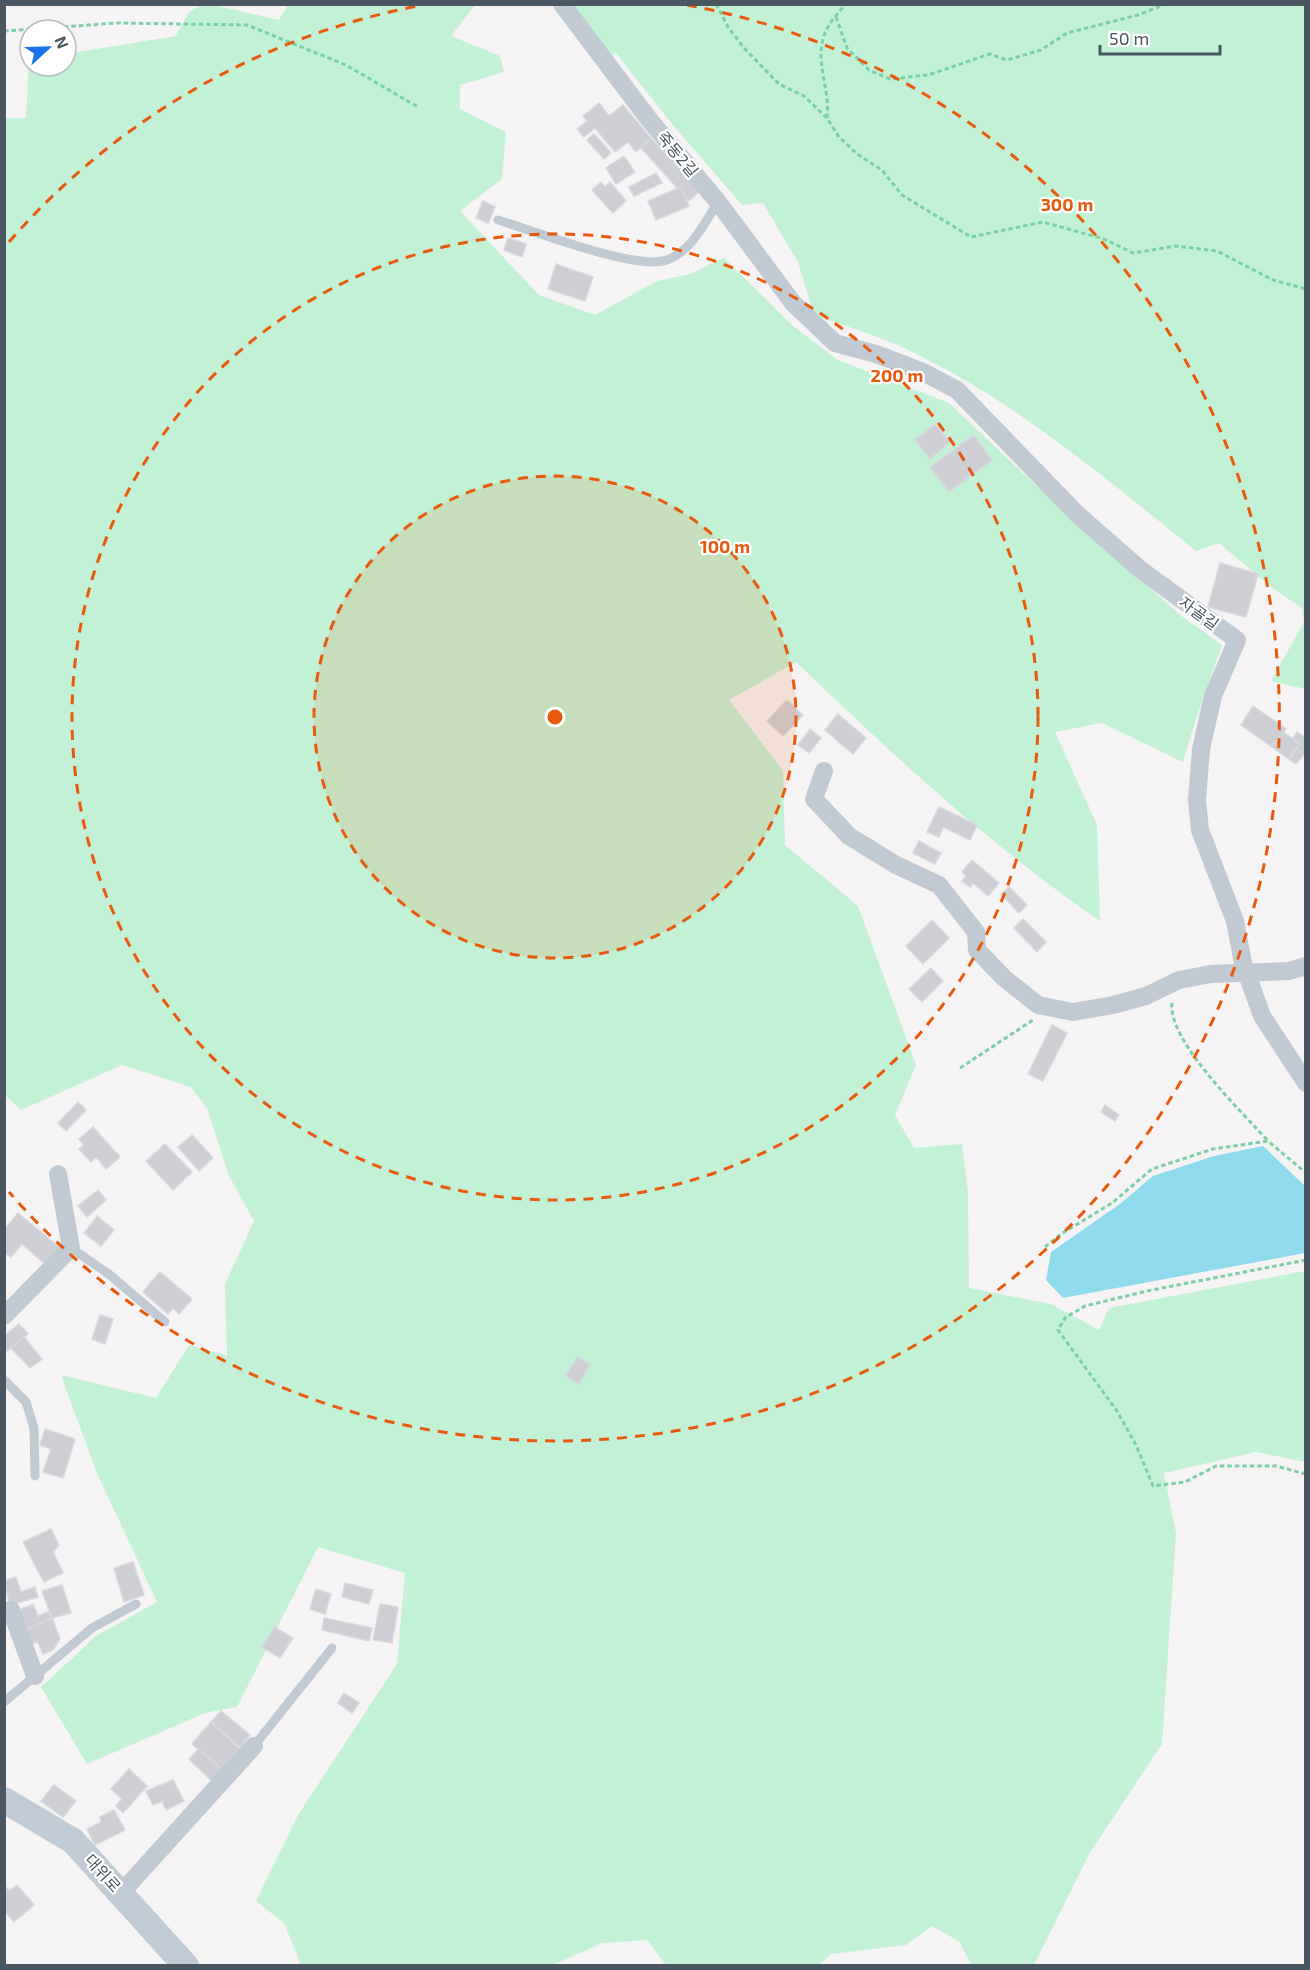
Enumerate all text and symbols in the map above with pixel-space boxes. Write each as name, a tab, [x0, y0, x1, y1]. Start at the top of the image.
north arrow	[18, 18, 78, 78]
scale bar	[1100, 18, 1220, 56]
text: 50 m	[1109, 27, 1149, 49]
text: N	[51, 33, 73, 51]
street label: 죽동2길	[654, 127, 703, 180]
text: 300 m	[1041, 193, 1093, 215]
text: 200 m	[871, 364, 923, 386]
text: 100 m	[700, 535, 750, 557]
street label: 자골길	[1176, 592, 1223, 633]
centre of rings	[545, 707, 565, 727]
street label: 대위로	[82, 1850, 125, 1896]

